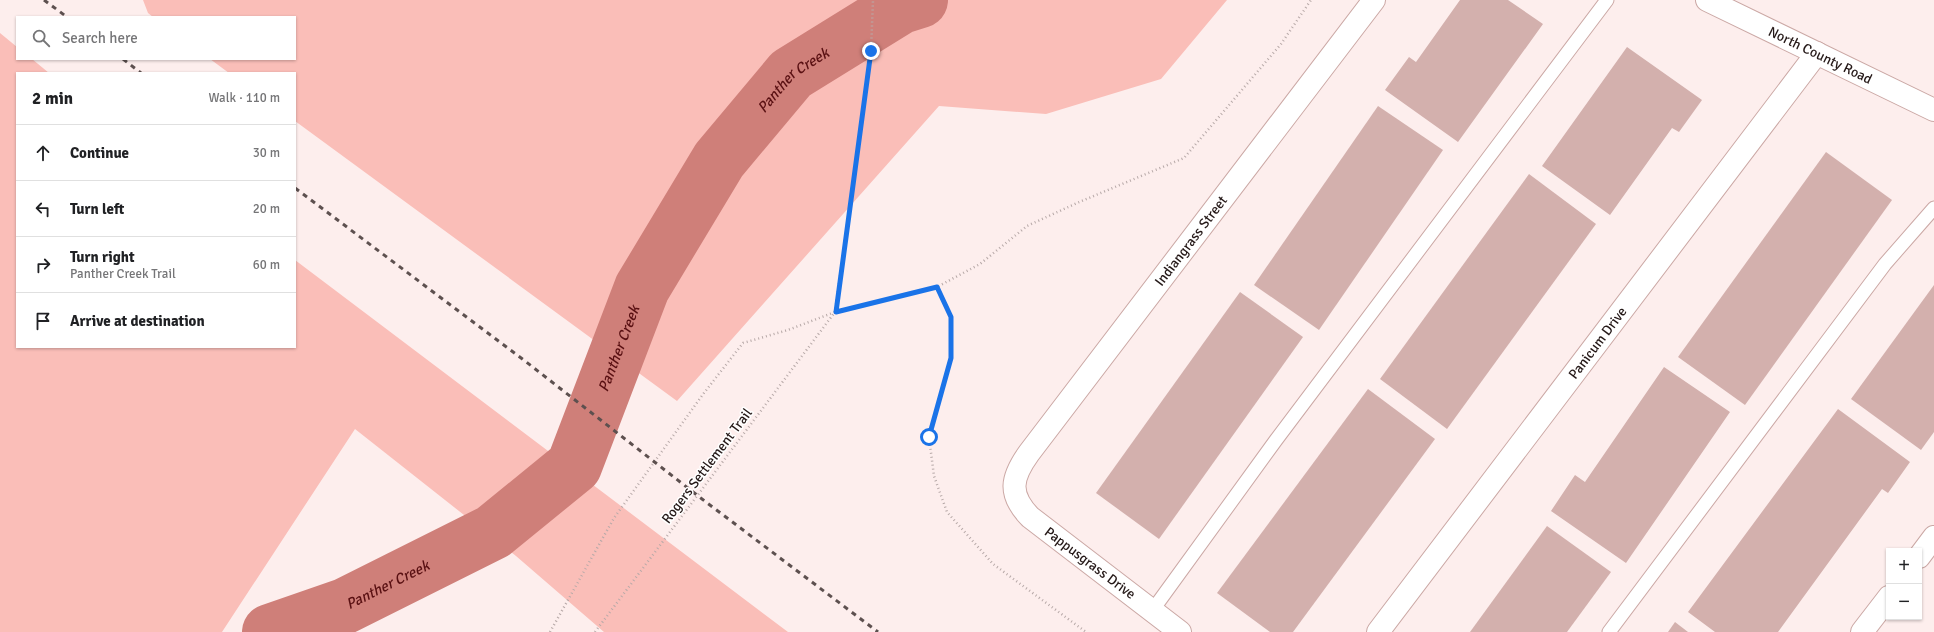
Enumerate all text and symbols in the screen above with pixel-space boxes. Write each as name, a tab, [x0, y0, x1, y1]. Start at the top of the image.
search box	[16, 16, 296, 60]
street label: North County Road	[1766, 23, 1875, 87]
icon: search	[30, 27, 52, 49]
text: Search here	[62, 29, 138, 47]
route end	[862, 42, 880, 60]
water label: Panther Creek	[753, 43, 833, 116]
text: 2 min	[32, 88, 73, 109]
text: Walk · 110 m	[209, 90, 280, 106]
icon: ahead	[32, 142, 54, 164]
text: Continue	[70, 144, 129, 162]
text: 30 m	[253, 145, 280, 161]
street label: Indiangrass Street	[1151, 192, 1231, 289]
icon: left	[32, 198, 54, 220]
text: Turn left	[70, 200, 124, 218]
text: 20 m	[253, 201, 280, 217]
text: Turn right	[70, 248, 135, 266]
icon: right	[32, 254, 54, 276]
text: 60 m	[253, 257, 280, 273]
text: Panther Creek Trail	[70, 266, 176, 282]
water label: Panther Creek	[594, 302, 644, 394]
street label: Panicum Drive	[1565, 303, 1630, 382]
icon: arrive	[32, 310, 54, 332]
text: Arrive at destination	[70, 312, 205, 330]
street label: Rogers Settlement Trail	[658, 405, 756, 527]
route start	[920, 428, 938, 446]
street label: Pappusgrass Drive	[1041, 523, 1139, 603]
map controls	[1886, 548, 1922, 620]
button: +	[1886, 548, 1922, 584]
water label: Panther Creek	[343, 556, 433, 613]
button: −	[1886, 584, 1922, 620]

